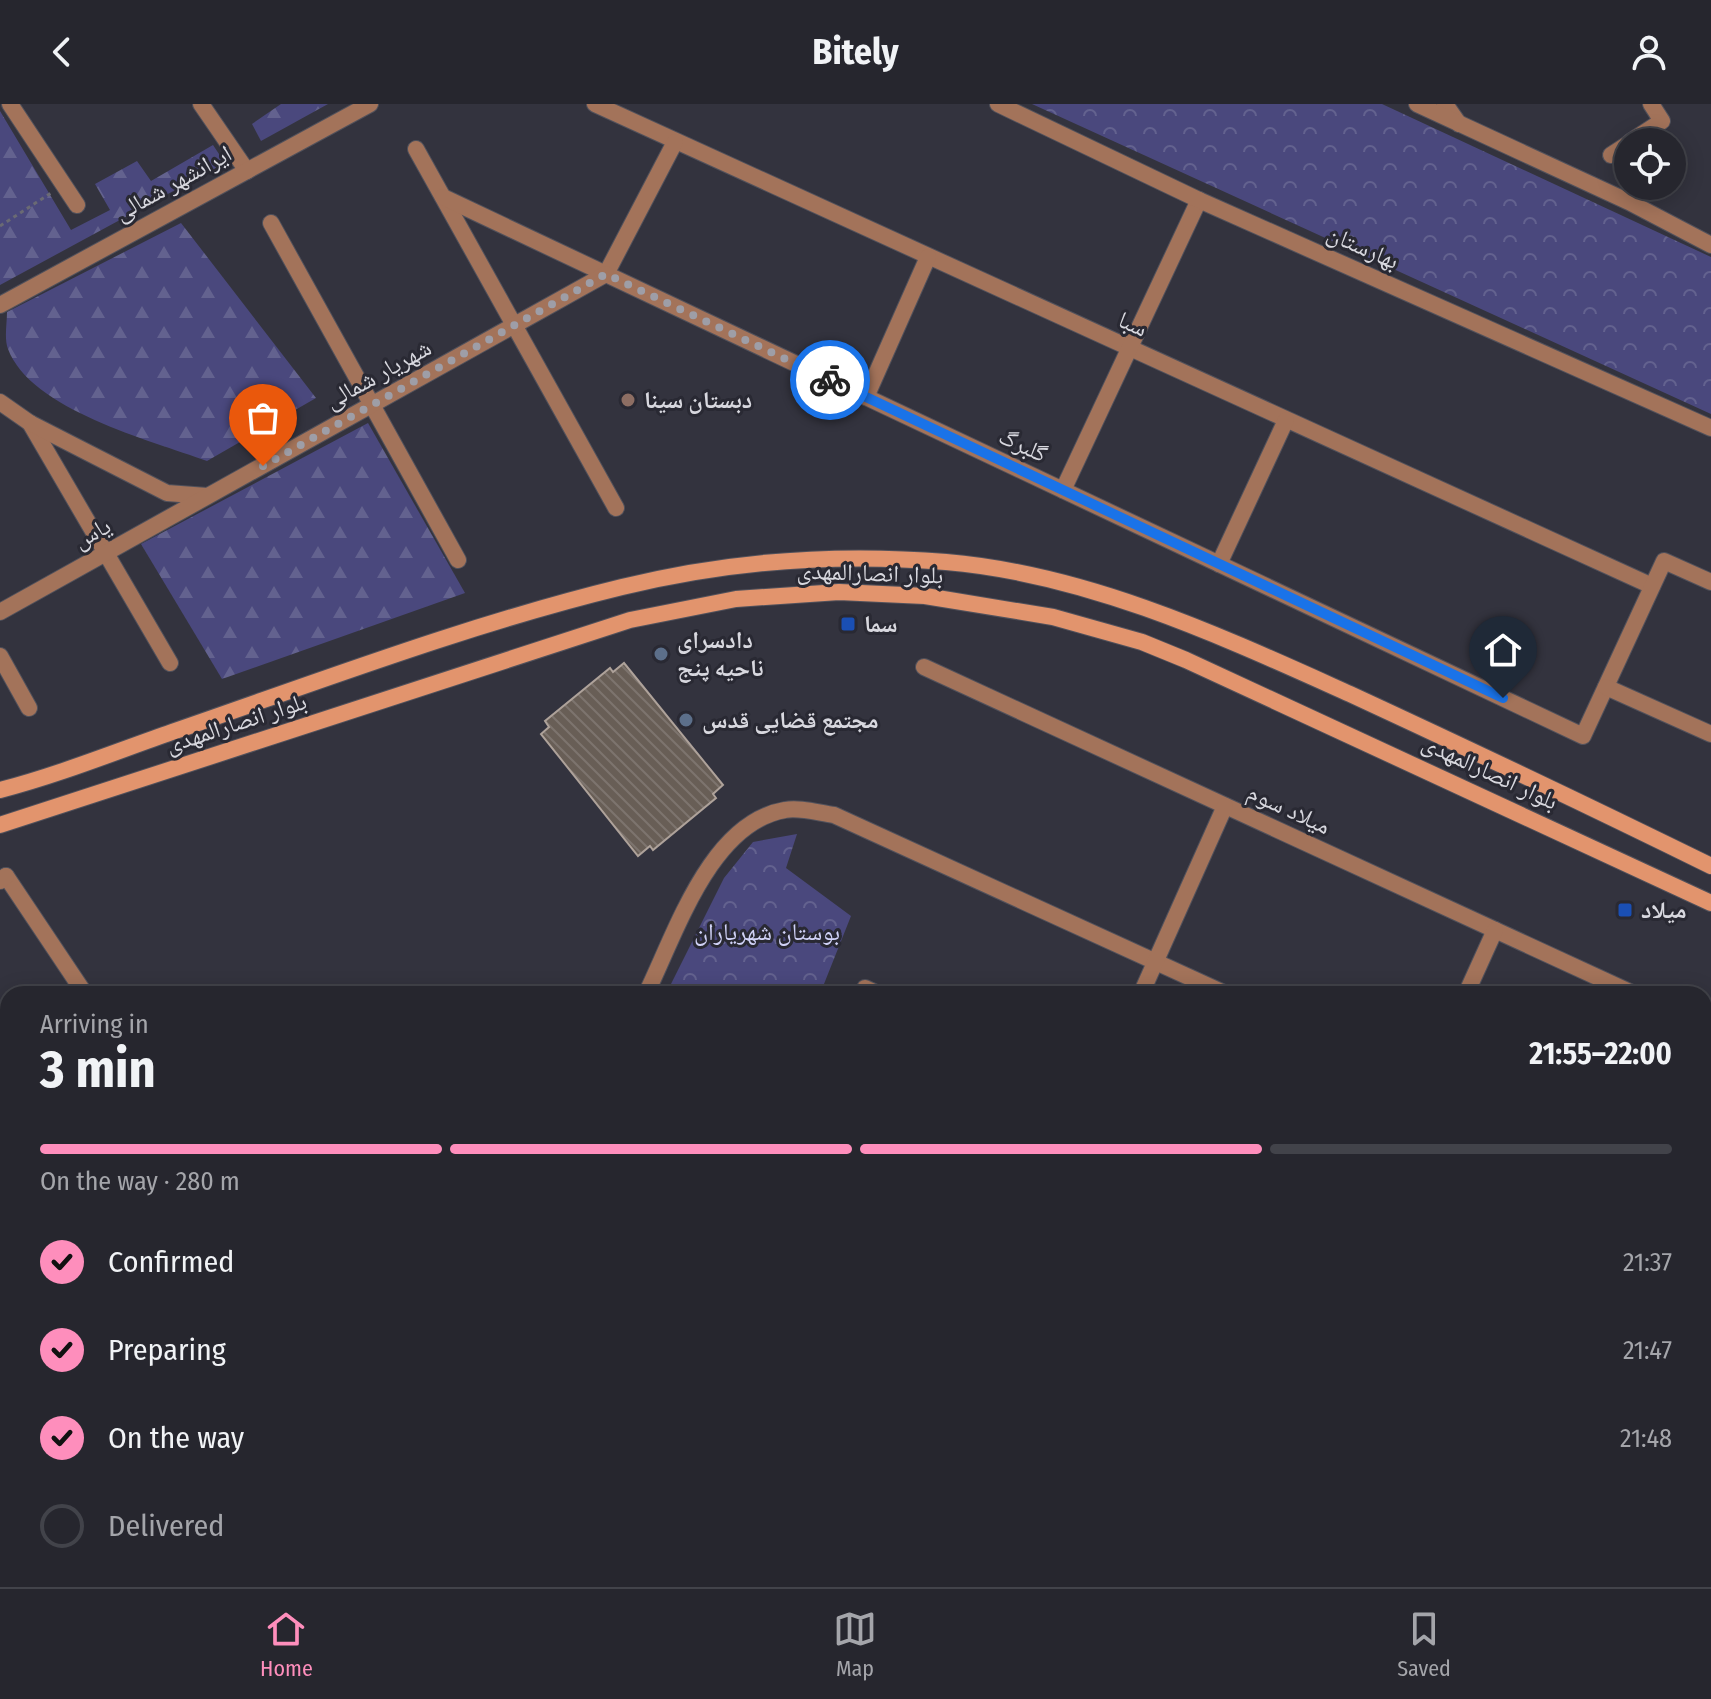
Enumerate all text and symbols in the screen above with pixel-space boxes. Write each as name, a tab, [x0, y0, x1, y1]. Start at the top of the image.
icon: back	[40, 30, 84, 74]
text: Bitely	[812, 30, 899, 74]
icon: person	[1627, 30, 1671, 74]
map controls	[1614, 128, 1686, 200]
button: locate	[1614, 128, 1686, 200]
street label: ایرانشهر شمالی	[109, 139, 237, 227]
street label: بهارستان	[1323, 219, 1403, 275]
street label: سبا	[1114, 305, 1152, 343]
street label: شهریار شمالی	[320, 333, 436, 415]
courier	[790, 340, 870, 420]
icon: bike	[808, 358, 852, 402]
pin	[229, 384, 297, 466]
place label: دبستان سینا	[644, 386, 752, 414]
marker: دبستان سینا	[619, 391, 637, 409]
icon: bag	[241, 396, 285, 440]
street label: گلبرگ	[994, 422, 1052, 468]
street label: یاس	[68, 511, 116, 555]
street label: بلوار انصارالمهدی	[796, 556, 944, 590]
place label: سما	[864, 610, 898, 638]
marker: سما	[839, 615, 857, 633]
pin	[1469, 616, 1537, 698]
place label: دادسرای ناحیه پنج	[677, 626, 764, 683]
icon: home	[1481, 628, 1525, 672]
marker: دادسرای ناحیه پنج	[652, 645, 670, 663]
street label: بلوار انصارالمهدی	[162, 687, 310, 759]
place label: مجتمع قضایی قدس	[702, 706, 879, 736]
marker: مجتمع قضایی قدس	[677, 711, 695, 729]
street label: بلوار انصارالمهدی	[1418, 728, 1562, 816]
street label: میلاد سوم	[1242, 778, 1335, 842]
place label: میلاد	[1641, 896, 1687, 924]
marker: میلاد	[1616, 901, 1634, 919]
park label: بوستان شهریاران	[694, 918, 840, 946]
text: Arriving in	[40, 1009, 149, 1040]
text: 21:55–22:00	[1529, 1036, 1672, 1072]
text: 3 min	[40, 1038, 156, 1101]
text: On the way · 280 m	[40, 1166, 240, 1197]
icon: check	[40, 1240, 84, 1284]
text: Confirmed	[108, 1244, 234, 1280]
text: 21:37	[1623, 1247, 1672, 1278]
icon: check	[40, 1328, 84, 1372]
text: Preparing	[108, 1332, 226, 1368]
text: 21:47	[1623, 1335, 1672, 1366]
icon: check	[40, 1416, 84, 1460]
text: On the way	[108, 1420, 244, 1456]
text: 21:48	[1620, 1423, 1672, 1454]
text: Delivered	[108, 1508, 224, 1544]
tab: Home	[260, 1607, 313, 1682]
tab: Map	[833, 1607, 877, 1682]
tab: Saved	[1397, 1607, 1451, 1682]

